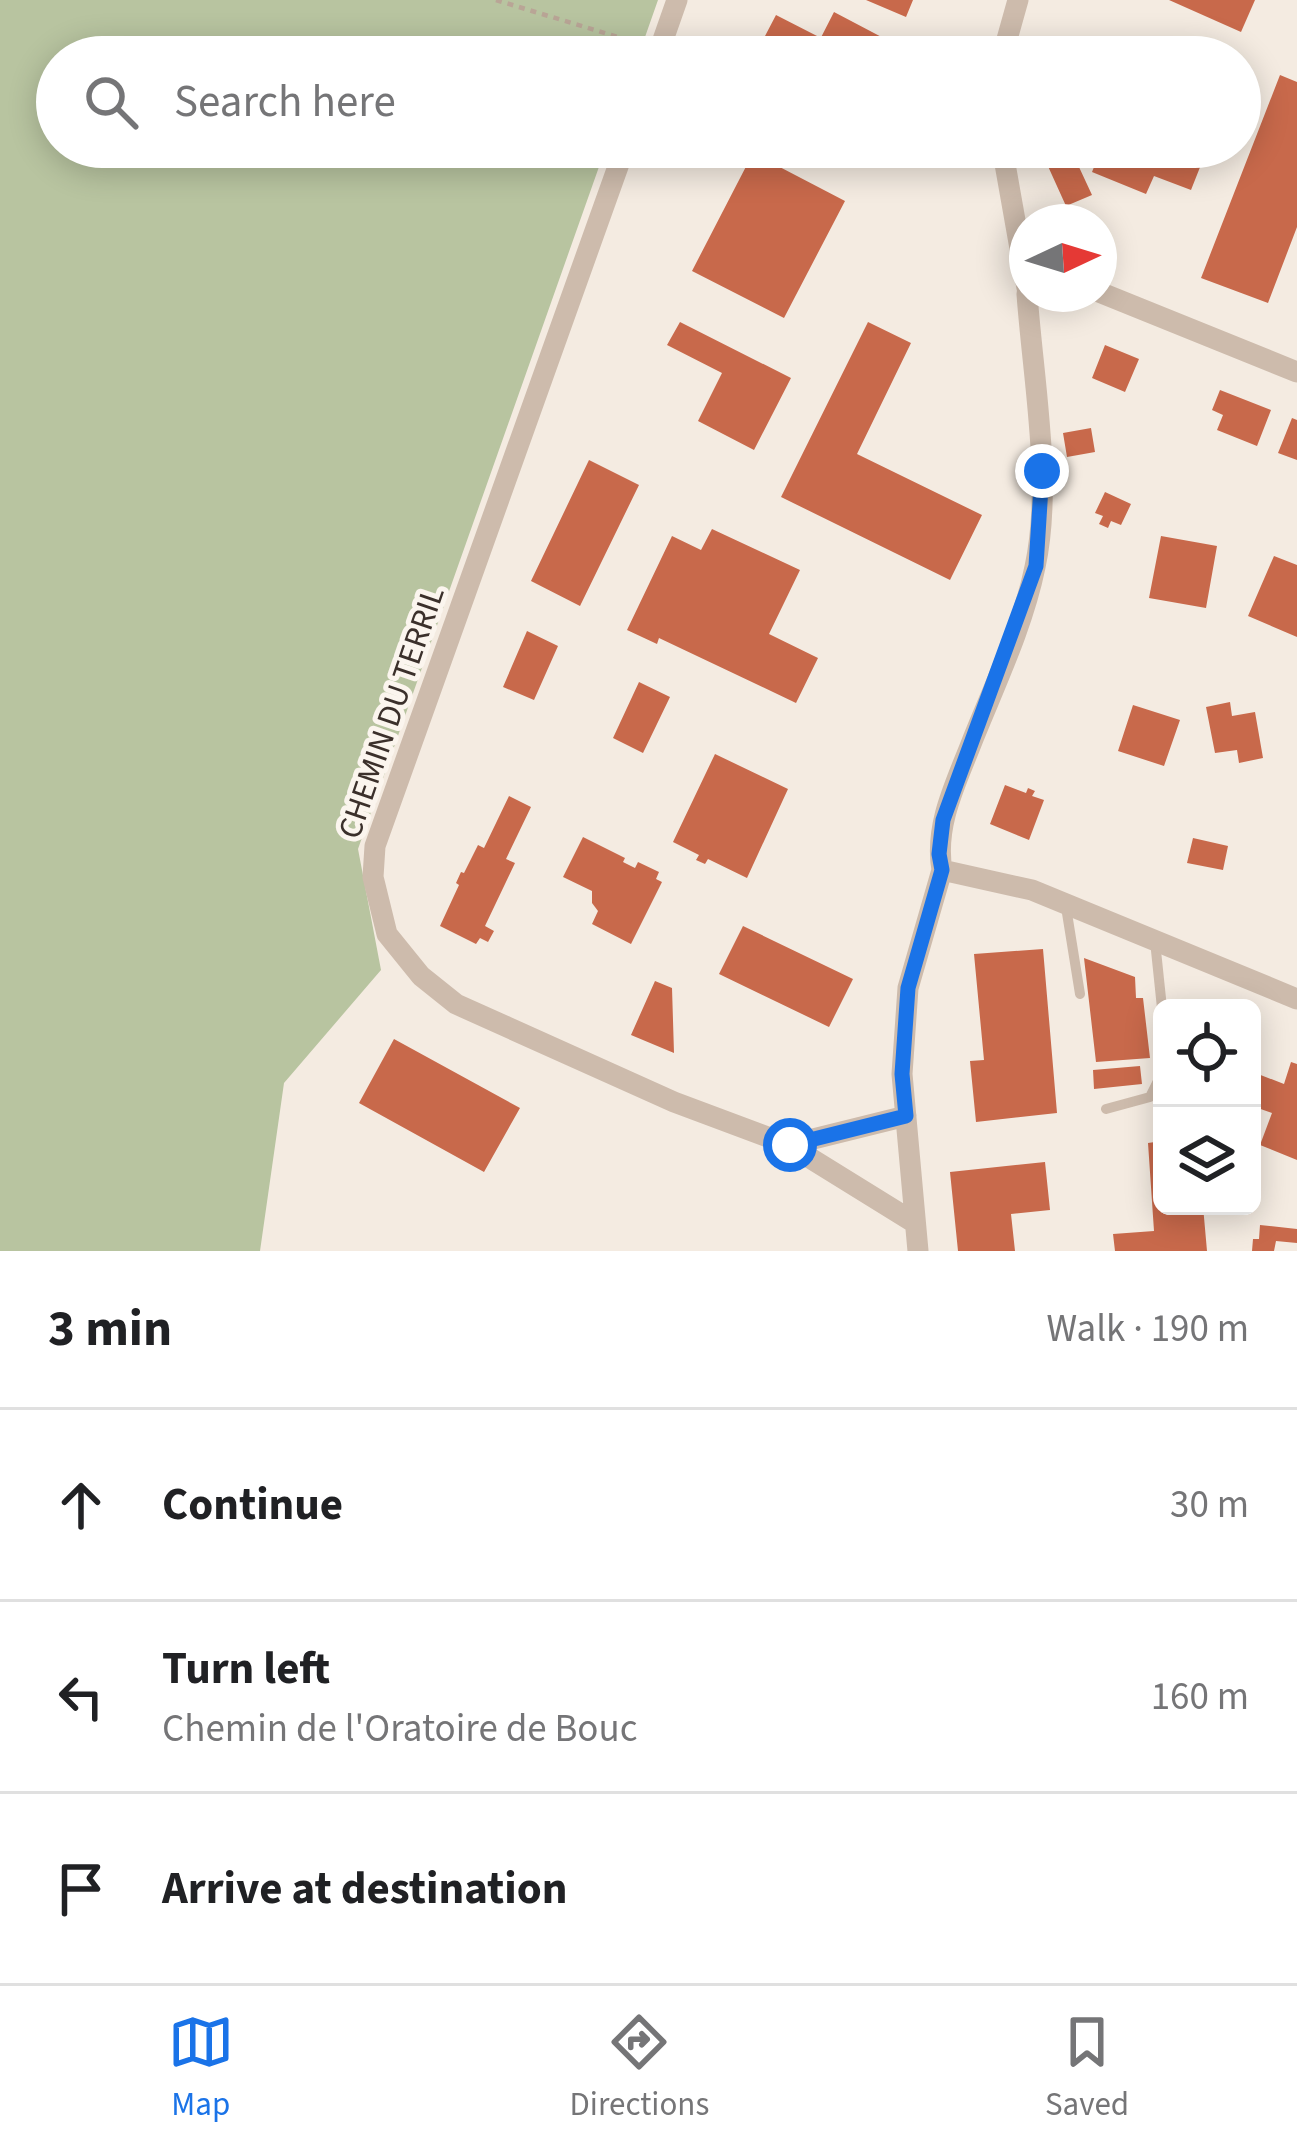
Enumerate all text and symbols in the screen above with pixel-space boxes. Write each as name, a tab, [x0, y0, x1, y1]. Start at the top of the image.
search box	[36, 36, 1261, 168]
icon: search	[78, 69, 144, 135]
text: Search here	[174, 70, 396, 134]
north arrow	[1009, 204, 1117, 312]
route end	[1015, 444, 1069, 498]
street label: CHEMIN DU TERRIL	[326, 580, 457, 845]
map controls	[1153, 999, 1261, 1215]
button: locate	[1153, 999, 1261, 1107]
button: layers	[1153, 1107, 1261, 1215]
route start	[763, 1118, 817, 1172]
text: 3 min	[48, 1293, 172, 1365]
text: Walk · 190 m	[1046, 1301, 1249, 1357]
icon: ahead	[48, 1472, 114, 1538]
text: Continue	[162, 1473, 343, 1537]
text: 30 m	[1170, 1477, 1249, 1533]
text: Turn left	[162, 1637, 330, 1701]
icon: left	[48, 1664, 114, 1730]
text: 160 m	[1151, 1669, 1249, 1725]
text: Chemin de l'Oratoire de Bouc	[162, 1701, 638, 1757]
icon: arrive	[48, 1856, 114, 1922]
text: Arrive at destination	[162, 1857, 567, 1921]
tab: Map	[168, 2009, 234, 2128]
tab: Directions	[570, 2009, 709, 2128]
tab: Saved	[1045, 2009, 1129, 2128]

